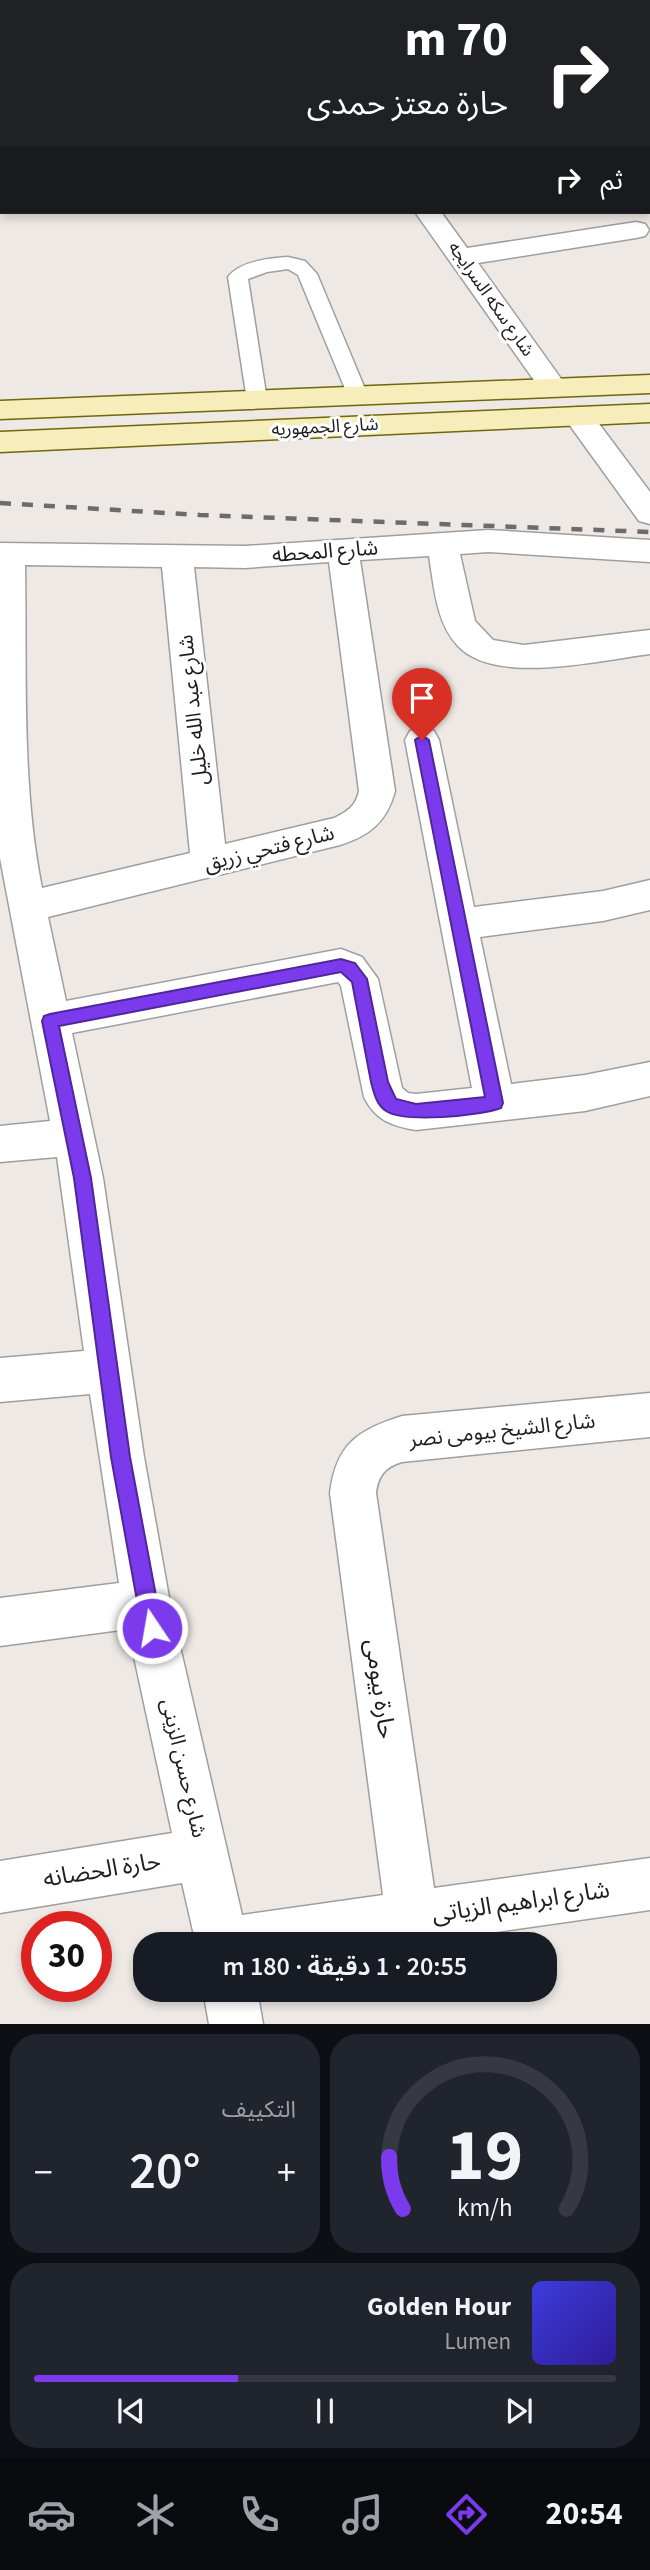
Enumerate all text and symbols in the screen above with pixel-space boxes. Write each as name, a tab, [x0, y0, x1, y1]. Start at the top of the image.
text: 70 m	[404, 5, 508, 75]
icon: right	[532, 28, 623, 119]
text: حارة معتز حمدى	[307, 81, 508, 127]
icon: right	[549, 161, 587, 199]
text: ثم	[601, 162, 623, 199]
street label: شارع سكه السرايجه	[441, 236, 540, 362]
street label: شارع الجمهوريه	[271, 412, 379, 443]
street label: شارع المحطه	[271, 532, 379, 570]
street label: شارع عبد الله خليل	[170, 633, 216, 787]
pin	[392, 668, 452, 740]
icon: arrive	[403, 679, 441, 717]
street label: شارع فتحي زريق	[201, 817, 338, 880]
street label: شارع الشيخ بيومى نصر	[406, 1405, 597, 1455]
position arrow	[115, 1591, 189, 1665]
street label: حارة بيومى	[356, 1637, 404, 1741]
street label: شارع حسن الزينى	[153, 1695, 215, 1841]
street label: حارة الحضانه	[41, 1843, 163, 1897]
street label: شارع ابراهيم الزياتى	[430, 1872, 612, 1932]
speed limit sign: 30	[21, 1911, 112, 2002]
text: 20:55 · 1 دقيقة · 180 m	[223, 1948, 467, 1985]
text: التكييف	[222, 2093, 296, 2126]
text: 19	[447, 2105, 523, 2209]
text: 20°	[129, 2135, 201, 2209]
text: −	[34, 2146, 53, 2200]
text: +	[277, 2146, 296, 2200]
text: km/h	[457, 2190, 513, 2226]
text: Golden Hour	[367, 2288, 511, 2325]
text: Lumen	[444, 2325, 511, 2358]
icon: previous	[112, 2392, 150, 2430]
icon: pause	[306, 2392, 344, 2430]
icon: next	[500, 2392, 538, 2430]
icon: car	[27, 2490, 76, 2539]
icon: climate	[131, 2490, 180, 2539]
icon: phone	[235, 2490, 284, 2539]
icon: music	[338, 2490, 387, 2539]
icon: directions	[442, 2490, 491, 2539]
text: 20:54	[546, 2491, 623, 2537]

